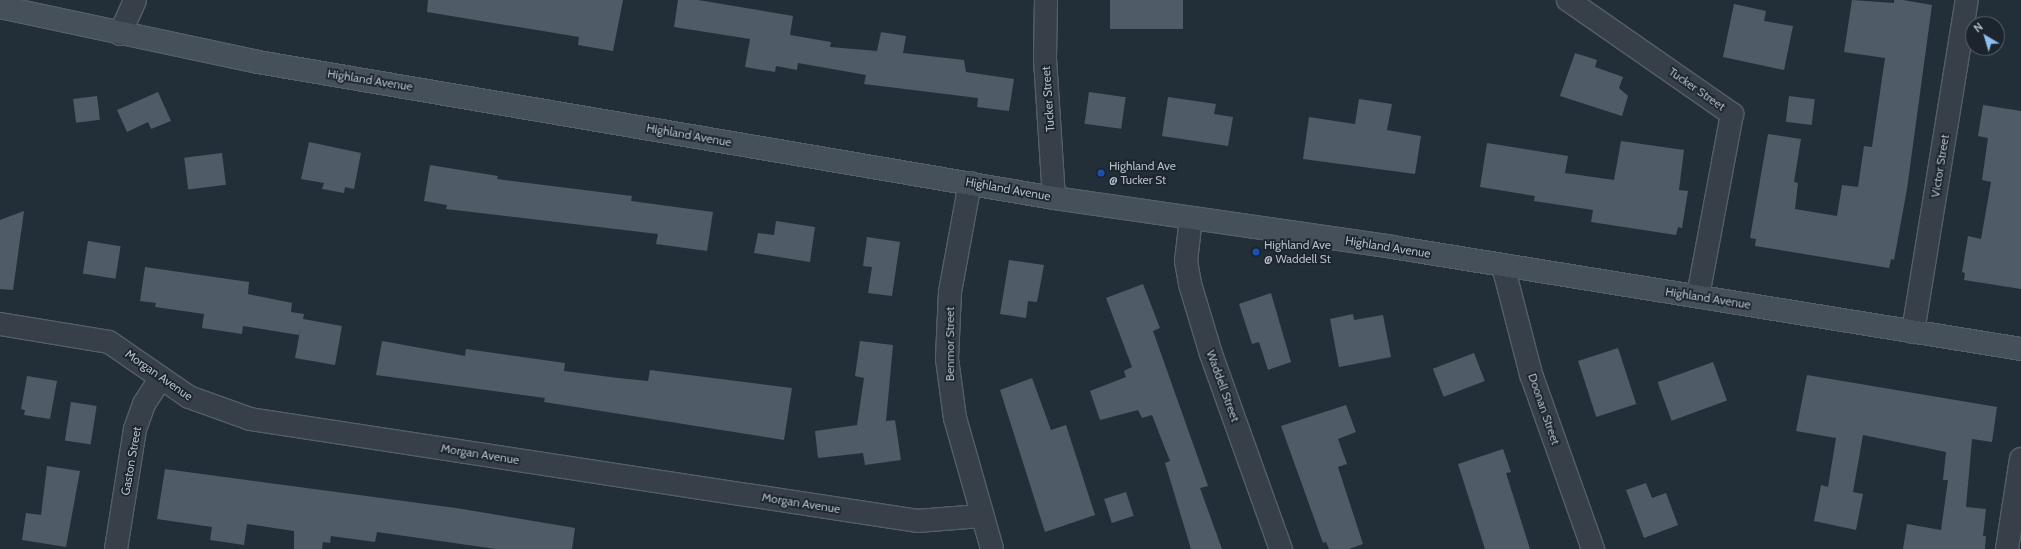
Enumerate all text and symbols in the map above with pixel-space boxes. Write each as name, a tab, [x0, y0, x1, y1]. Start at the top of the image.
north arrow	[1965, 16, 2005, 56]
text: N	[1971, 19, 1986, 35]
street label: Tucker Street	[1666, 64, 1728, 114]
street label: Highland Avenue	[326, 66, 414, 94]
street label: Tucker Street	[1039, 66, 1057, 132]
street label: Highland Avenue	[645, 120, 733, 150]
street label: Victor Street	[1928, 133, 1952, 199]
place label: Highland Ave @ Tucker St	[1109, 159, 1176, 187]
marker: Highland Ave @ Tucker St	[1096, 168, 1106, 178]
street label: Highland Avenue	[964, 174, 1052, 204]
street label: Highland Avenue	[1344, 233, 1432, 261]
place label: Highland Ave @ Waddell St	[1264, 238, 1331, 266]
marker: Highland Ave @ Waddell St	[1251, 247, 1261, 257]
street label: Highland Avenue	[1664, 284, 1752, 312]
street label: Benmor Street	[943, 307, 957, 381]
street label: Morgan Avenue	[122, 346, 196, 404]
street label: Waddell Street	[1203, 348, 1243, 424]
street label: Doonan Street	[1525, 371, 1563, 447]
street label: Gaston Street	[118, 425, 144, 497]
street label: Morgan Avenue	[440, 441, 520, 467]
street label: Morgan Avenue	[761, 490, 841, 516]

